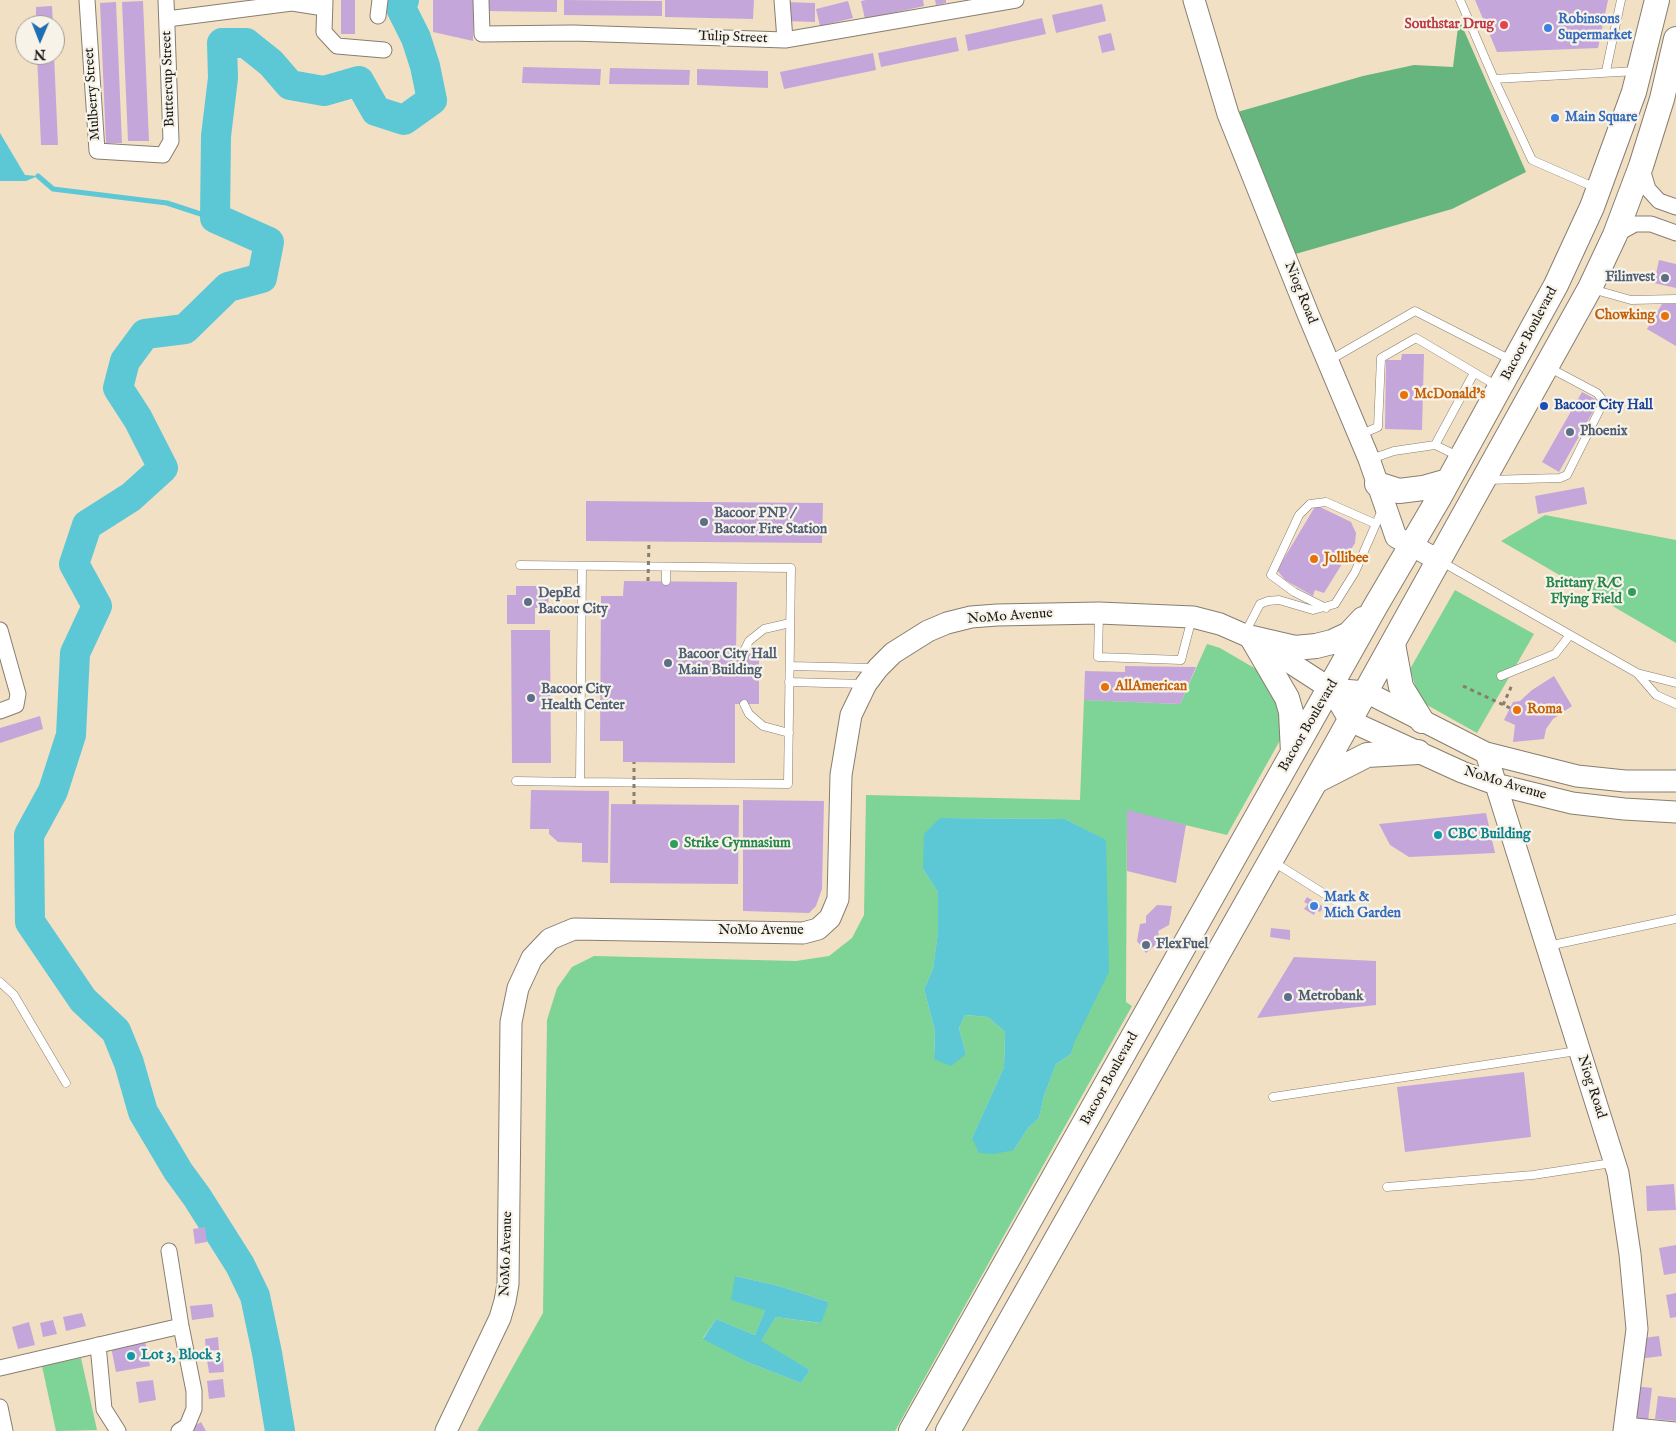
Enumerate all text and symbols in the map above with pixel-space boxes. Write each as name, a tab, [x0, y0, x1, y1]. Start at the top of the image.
place label: Robinsons Supermarket	[1558, 12, 1632, 44]
north arrow	[15, 15, 65, 65]
place label: Southstar Drug	[1405, 17, 1494, 33]
marker: Southstar Drug	[1498, 19, 1510, 31]
marker: Robinsons Supermarket	[1542, 22, 1554, 34]
street label: Tulip Street	[698, 28, 768, 48]
street label: Buttercup Street	[159, 31, 179, 127]
text: N	[34, 45, 46, 63]
street label: Mulberry Street	[81, 47, 105, 141]
place label: Main Square	[1565, 110, 1637, 126]
marker: Main Square	[1549, 112, 1561, 124]
street label: Niog Road	[1280, 259, 1320, 327]
place label: Filinvest	[1605, 270, 1655, 286]
marker: Filinvest	[1659, 272, 1671, 284]
street label: Bacoor Boulevard	[1498, 284, 1562, 384]
place label: Chowking	[1595, 308, 1655, 324]
marker: Chowking	[1659, 310, 1671, 322]
place label: McDonald's	[1414, 387, 1485, 403]
marker: McDonald's	[1398, 389, 1410, 401]
place label: Bacoor City Hall	[1554, 398, 1653, 414]
marker: Bacoor City Hall	[1538, 400, 1550, 412]
place label: Phoenix	[1580, 424, 1627, 440]
marker: Phoenix	[1564, 426, 1576, 438]
place label: Bacoor PNP / Bacoor Fire Station	[714, 506, 827, 538]
marker: Bacoor PNP / Bacoor Fire Station	[698, 516, 710, 528]
place label: Jollibee	[1324, 551, 1369, 567]
marker: Jollibee	[1308, 553, 1320, 565]
place label: Brittany R/C Flying Field	[1546, 576, 1622, 608]
place label: DepEd Bacoor City	[538, 586, 608, 618]
marker: Brittany R/C Flying Field	[1626, 586, 1638, 598]
marker: DepEd Bacoor City	[522, 596, 534, 608]
street label: NoMo Avenue	[967, 606, 1053, 628]
place label: Bacoor City Hall Main Building	[678, 647, 777, 680]
marker: Bacoor City Hall Main Building	[662, 657, 674, 669]
street label: Bacoor Boulevard	[1276, 677, 1342, 775]
place label: AllAmerican	[1115, 679, 1187, 695]
marker: AllAmerican	[1099, 681, 1111, 693]
place label: Bacoor City Health Center	[541, 682, 625, 714]
marker: Bacoor City Health Center	[525, 692, 537, 704]
place label: Roma	[1527, 702, 1562, 718]
marker: Roma	[1511, 704, 1523, 716]
street label: NoMo Avenue	[1462, 763, 1548, 805]
place label: CBC Building	[1448, 827, 1531, 843]
marker: CBC Building	[1432, 829, 1444, 841]
place label: Strike Gymnasium	[684, 836, 791, 852]
marker: Strike Gymnasium	[668, 838, 680, 850]
place label: Mark & Mich Garden	[1324, 890, 1401, 922]
marker: Mark & Mich Garden	[1308, 900, 1320, 912]
street label: NoMo Avenue	[718, 923, 804, 939]
place label: FlexFuel	[1156, 937, 1208, 953]
marker: FlexFuel	[1140, 939, 1152, 951]
place label: Metrobank	[1298, 989, 1363, 1005]
marker: Metrobank	[1282, 991, 1294, 1003]
street label: Bacoor Boulevard	[1078, 1030, 1142, 1128]
street label: Niog Road	[1573, 1053, 1609, 1121]
street label: NoMo Avenue	[497, 1211, 517, 1297]
place label: Lot 3, Block 3	[141, 1348, 221, 1364]
marker: Lot 3, Block 3	[125, 1350, 137, 1362]

